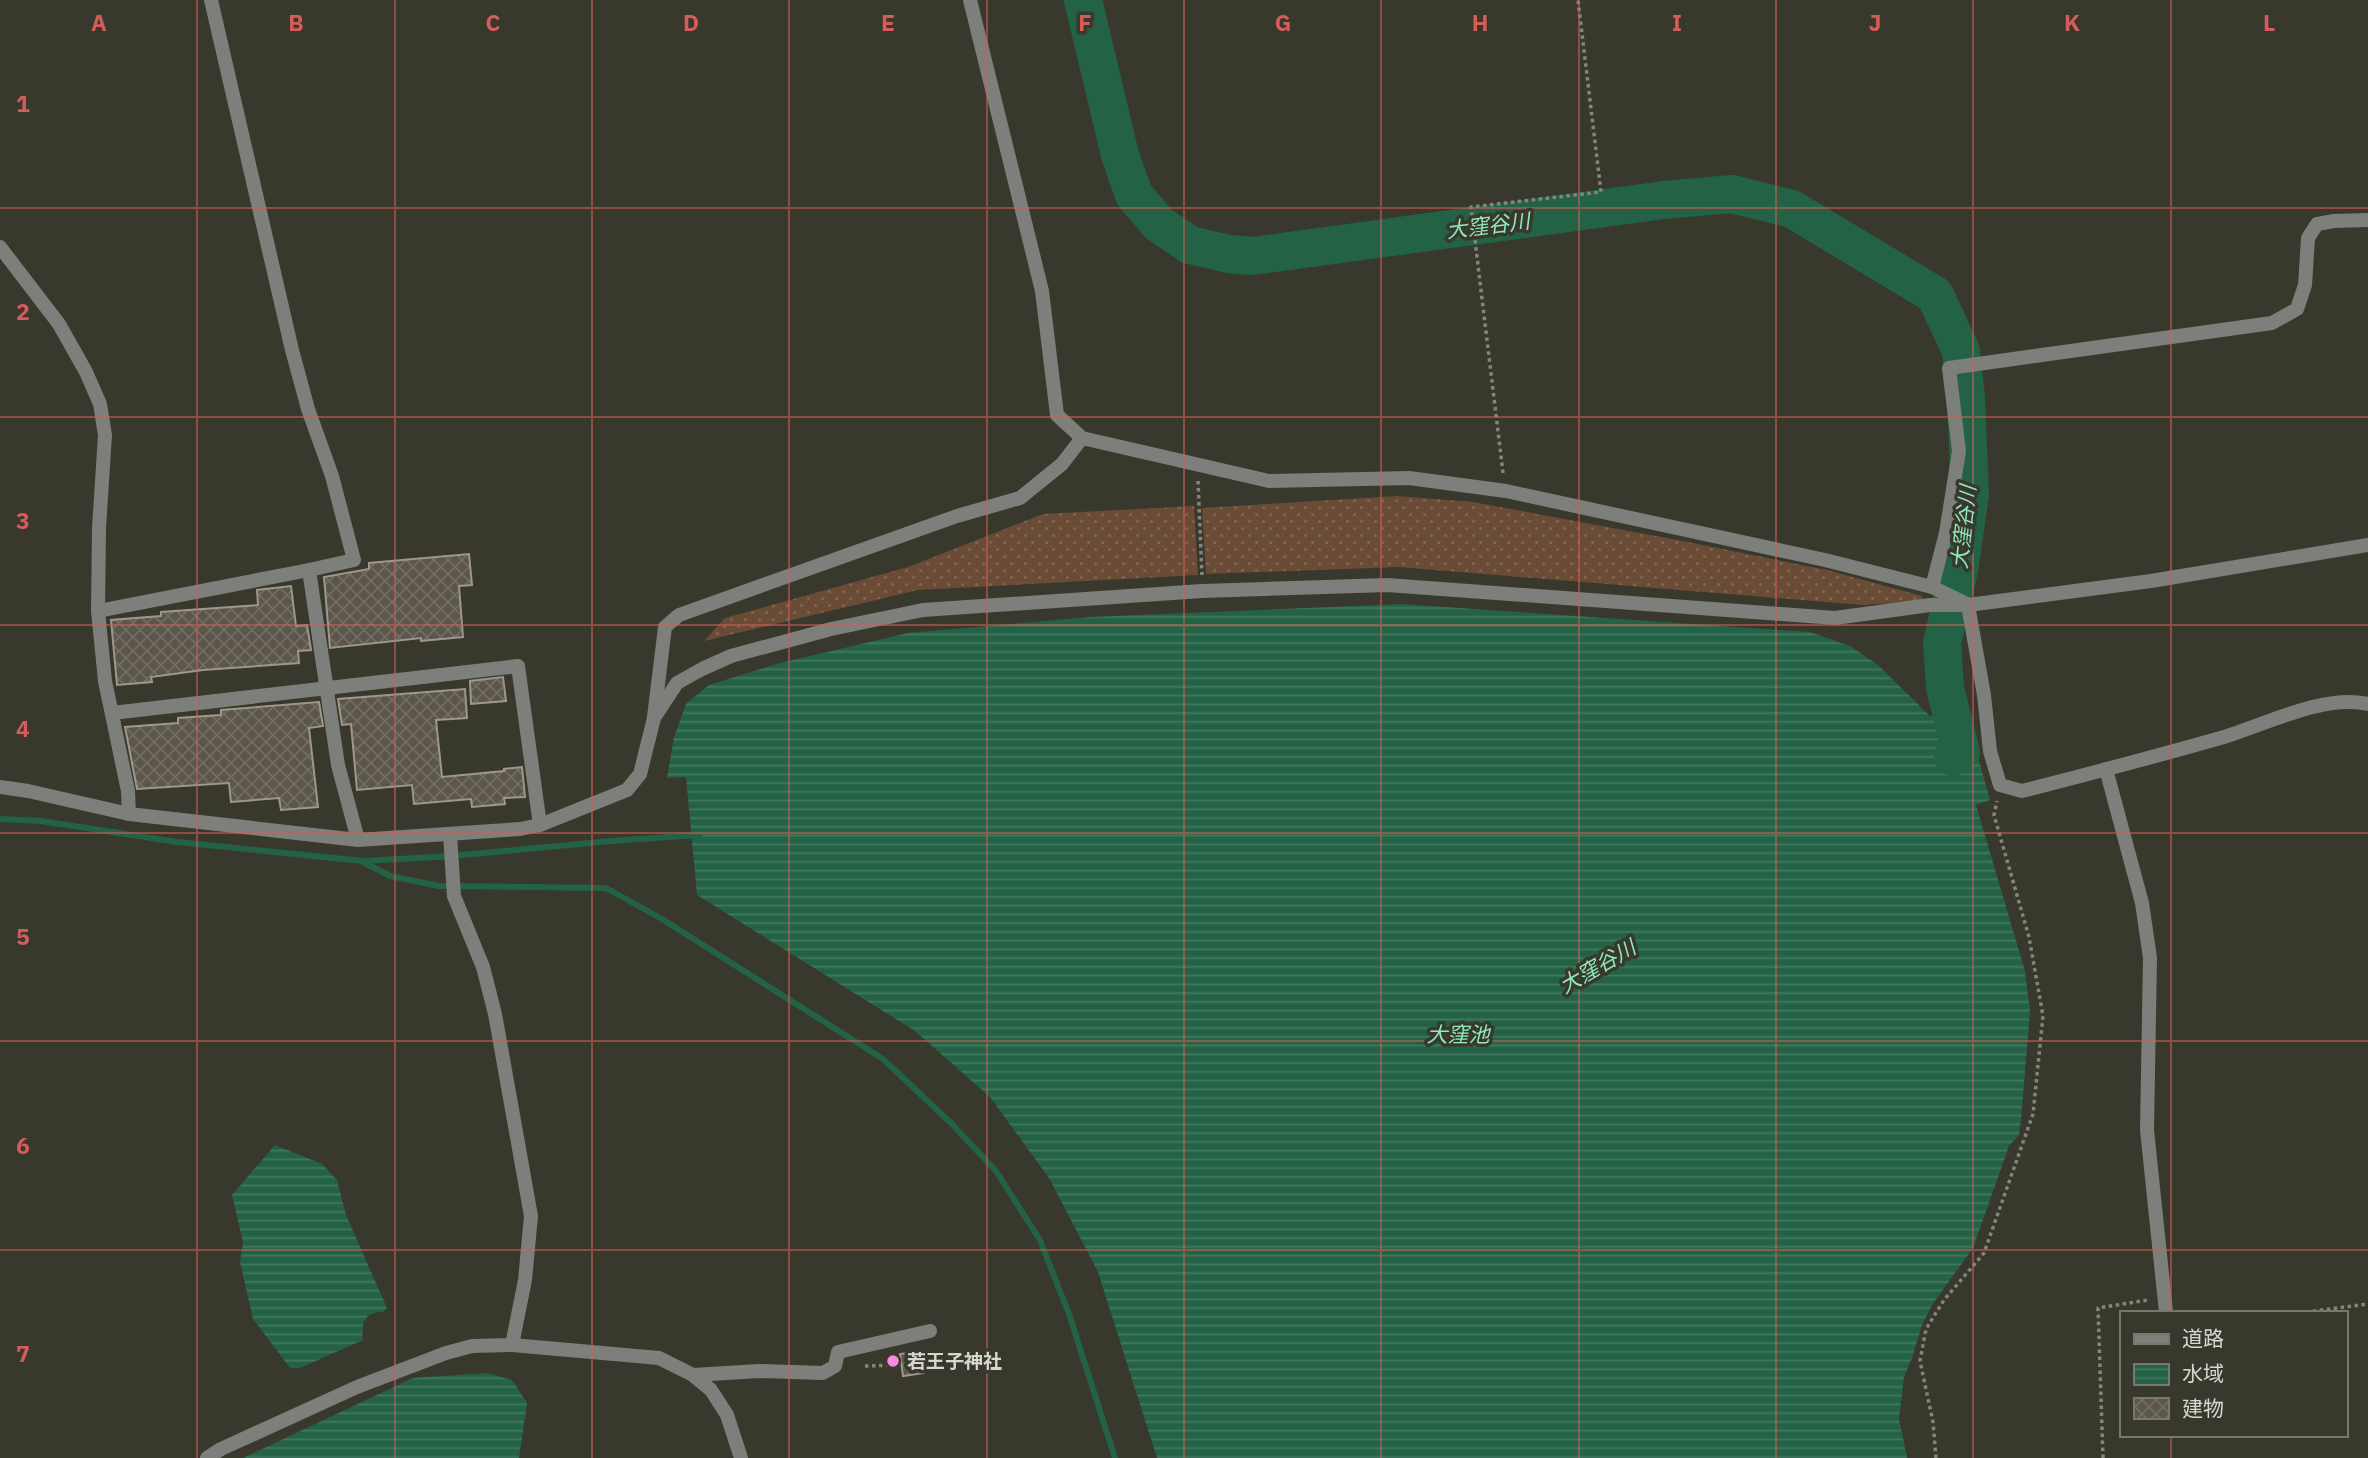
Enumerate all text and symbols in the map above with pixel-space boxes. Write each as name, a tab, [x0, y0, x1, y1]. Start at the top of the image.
text: A	[91, 7, 107, 37]
text: B	[288, 7, 304, 37]
text: C	[486, 7, 501, 37]
text: D	[683, 7, 699, 37]
text: E	[881, 7, 895, 37]
text: F	[1078, 7, 1092, 37]
text: G	[1275, 7, 1291, 37]
text: H	[1472, 7, 1488, 37]
text: I	[1672, 7, 1682, 37]
text: J	[1869, 7, 1881, 37]
text: K	[2064, 7, 2080, 37]
text: L	[2263, 7, 2275, 37]
text: 1	[16, 88, 30, 118]
water label: 大窪谷川	[1445, 206, 1533, 244]
text: 2	[16, 296, 30, 326]
water label: 大窪谷川	[1945, 482, 1982, 570]
text: 3	[16, 505, 30, 535]
text: 4	[16, 713, 30, 743]
text: 5	[16, 921, 30, 951]
water label: 大窪谷川	[1554, 932, 1642, 999]
water label: 大窪池	[1427, 1020, 1491, 1048]
text: 6	[16, 1130, 30, 1160]
legend	[2120, 1311, 2347, 1437]
text: 道路	[2182, 1324, 2224, 1352]
text: 7	[16, 1338, 30, 1368]
place label: 若王子神社	[907, 1349, 1002, 1373]
marker: 若王子神社	[885, 1353, 901, 1369]
text: 水域	[2182, 1359, 2224, 1387]
text: 建物	[2182, 1394, 2224, 1422]

